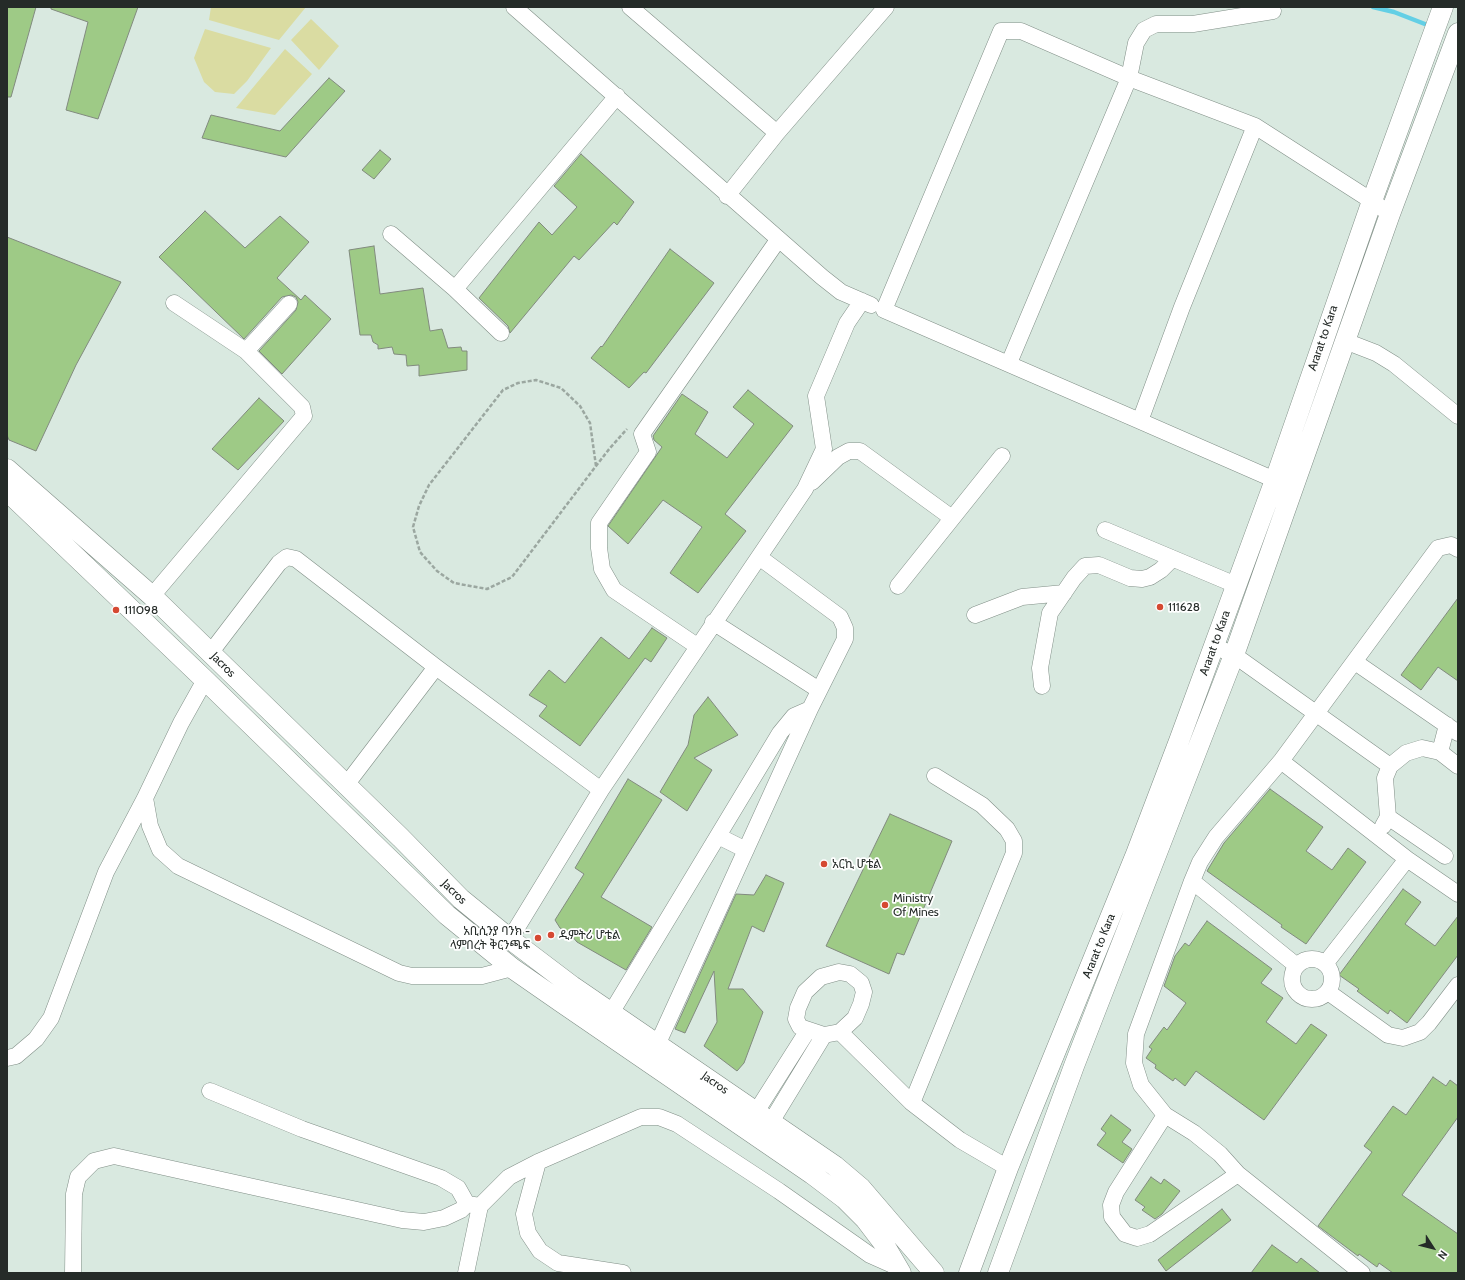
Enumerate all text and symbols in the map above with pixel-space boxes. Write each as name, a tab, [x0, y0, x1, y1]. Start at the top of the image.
street label: Ararat to Kara	[1305, 303, 1341, 373]
place label: 111628	[1168, 600, 1200, 614]
marker: 111628	[1155, 602, 1165, 612]
place label: 111098	[124, 603, 158, 617]
marker: 111098	[111, 605, 121, 615]
street label: Ararat to Kara	[1197, 608, 1233, 678]
street label: Jacros	[208, 650, 238, 680]
place label: አርኪ ሆቴል	[832, 857, 881, 871]
marker: አርኪ ሆቴል	[819, 859, 829, 869]
street label: Jacros	[438, 877, 470, 907]
place label: Ministry Of Mines	[893, 891, 939, 919]
marker: Ministry Of Mines	[880, 900, 890, 910]
street label: Ararat to Kara	[1080, 912, 1118, 980]
place label: አቢሲንያ ባንክ - ላምበረት ቅርንጫፍ	[450, 924, 530, 952]
place label: ዲምትሪ ሆቴል	[559, 928, 620, 942]
marker: ዲምትሪ ሆቴል	[546, 930, 556, 940]
marker: አቢሲንያ ባንክ - ላምበረት ቅርንጫፍ	[533, 933, 543, 943]
street label: Jacros	[699, 1069, 731, 1097]
north arrow	[1413, 1228, 1453, 1268]
text: N	[1435, 1248, 1451, 1262]

